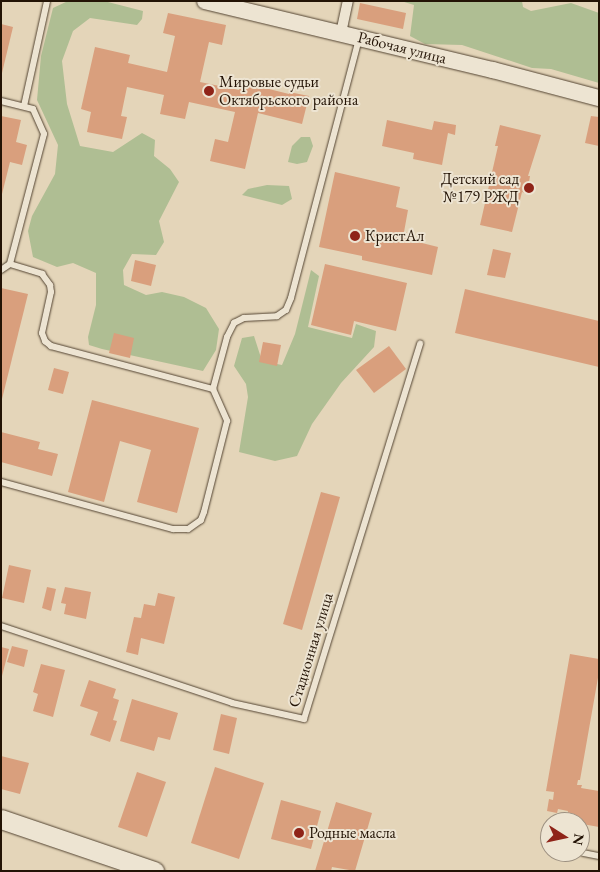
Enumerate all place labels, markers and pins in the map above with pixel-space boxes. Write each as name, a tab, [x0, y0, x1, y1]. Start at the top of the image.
place label: Мировые судьи Октябрьского района	[219, 72, 358, 110]
marker: Мировые судьи Октябрьского района	[203, 85, 215, 97]
place label: Детский сад №179 РЖД	[441, 169, 519, 207]
marker: Детский сад №179 РЖД	[523, 182, 535, 194]
place label: КристАл	[365, 226, 424, 246]
marker: КристАл	[349, 230, 361, 242]
place label: Родные масла	[309, 823, 396, 843]
marker: Родные масла	[293, 827, 305, 839]

